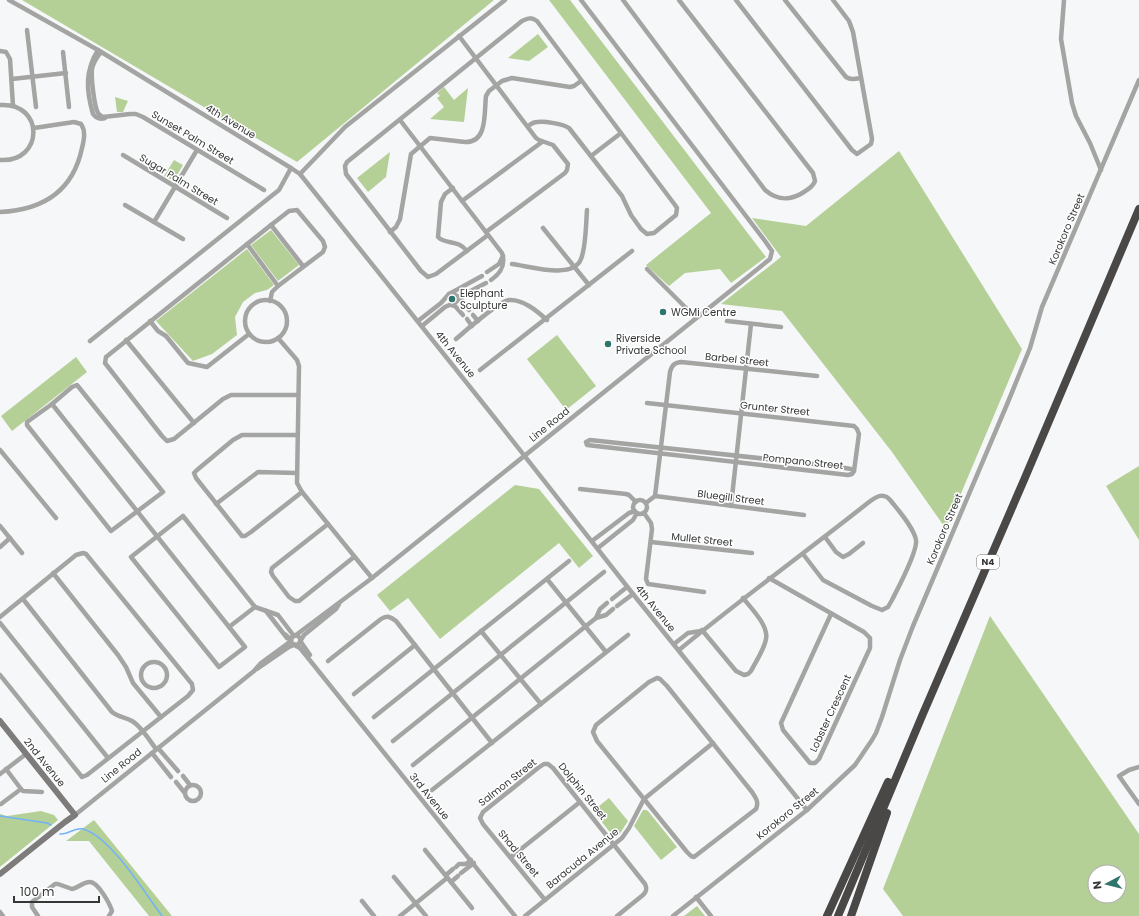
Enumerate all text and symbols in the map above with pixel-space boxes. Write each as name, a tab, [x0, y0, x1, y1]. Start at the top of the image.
street label: 4th Avenue	[203, 100, 259, 142]
street label: Sunset Palm Street	[149, 107, 237, 168]
street label: Sugar Palm Street	[137, 150, 221, 209]
street label: Korokoro Street	[1045, 191, 1088, 267]
place label: Elephant Sculpture	[460, 286, 508, 313]
marker: Elephant Sculpture	[447, 294, 457, 304]
place label: WGMi Centre	[671, 305, 736, 320]
marker: WGMi Centre	[658, 307, 668, 317]
street label: 4th Avenue	[432, 328, 479, 381]
place label: Riverside Private School	[616, 331, 686, 358]
marker: Riverside Private School	[603, 339, 613, 349]
street label: Barbel Street	[704, 349, 770, 370]
street label: Grunter Street	[739, 397, 811, 420]
street label: Line Road	[526, 403, 573, 445]
street label: Pompano Street	[762, 450, 844, 473]
street label: Bluegill Street	[697, 486, 766, 509]
street label: Korokoro Street	[923, 491, 966, 567]
street label: Mullet Street	[670, 529, 734, 550]
road number: N4	[977, 555, 999, 569]
street label: 4th Avenue	[632, 582, 679, 635]
street label: Lobster Crescent	[806, 672, 855, 755]
street label: 2nd Avenue	[20, 735, 69, 790]
street label: Line Road	[98, 744, 145, 786]
street label: Salmon Street	[475, 755, 540, 810]
street label: Dolphin Street	[555, 759, 611, 823]
street label: 3rd Avenue	[406, 770, 453, 823]
street label: Korokoro Street	[753, 783, 822, 843]
street label: Baracuda Avenue	[543, 824, 622, 892]
street label: Shad Street	[494, 826, 543, 881]
north arrow	[1087, 864, 1127, 904]
scale bar	[14, 878, 99, 904]
text: N	[1089, 880, 1106, 890]
text: 100 m	[20, 883, 54, 900]

